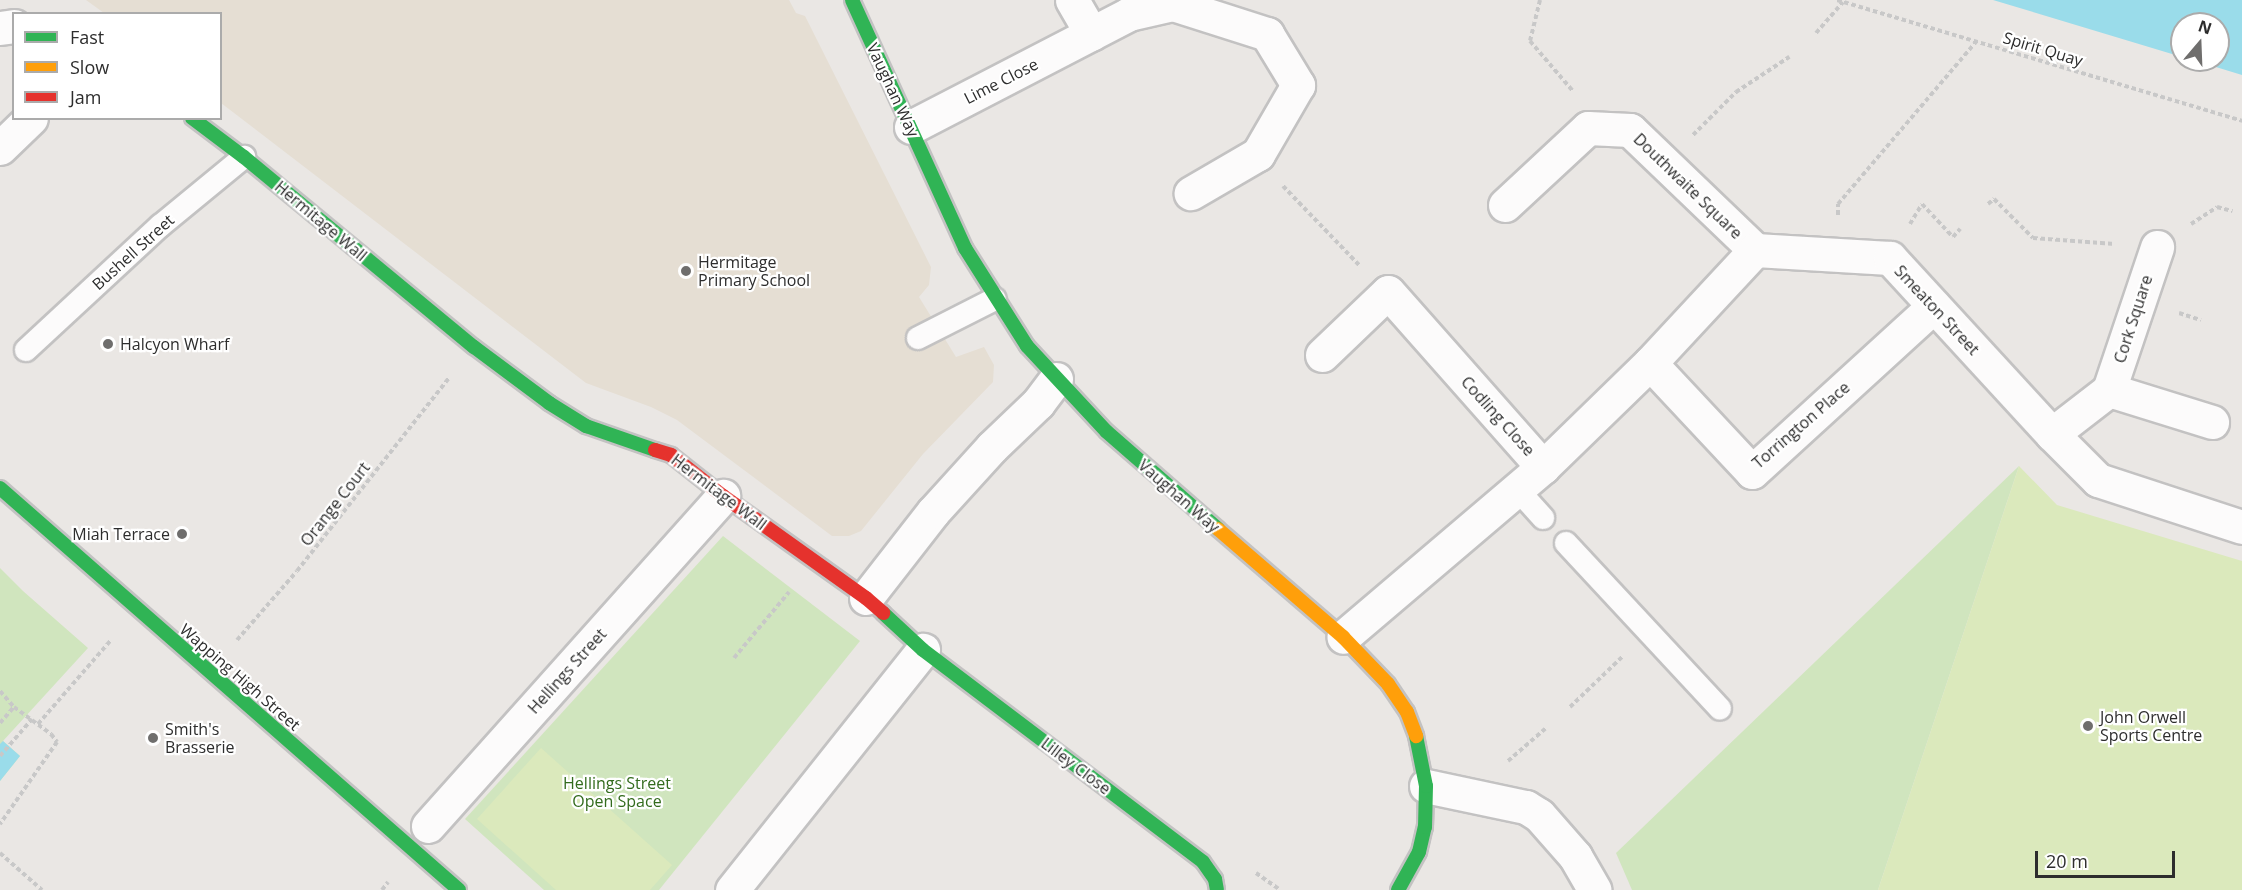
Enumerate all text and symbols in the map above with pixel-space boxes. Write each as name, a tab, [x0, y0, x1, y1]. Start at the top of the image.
legend	[12, 12, 222, 120]
north arrow	[2170, 12, 2230, 72]
text: N	[2195, 14, 2215, 39]
text: Fast	[70, 25, 104, 49]
street label: Spirit Quay	[2001, 28, 2085, 70]
street label: Vaughan Way	[863, 40, 923, 140]
street label: Lime Close	[961, 54, 1041, 108]
text: Slow	[70, 55, 109, 79]
text: Jam	[70, 85, 102, 109]
street label: Douthwaite Square	[1630, 129, 1746, 243]
street label: Hermitage Wall	[271, 177, 371, 265]
street label: Bushell Street	[88, 210, 178, 294]
place label: Hermitage Primary School	[698, 252, 810, 290]
street label: Smeaton Street	[1891, 261, 1983, 359]
marker: Hermitage Primary School	[679, 264, 693, 278]
street label: Cork Square	[2110, 272, 2156, 366]
place label: Halcyon Wharf	[120, 334, 229, 354]
marker: Halcyon Wharf	[101, 337, 115, 351]
street label: Codling Close	[1457, 372, 1539, 460]
street label: Torrington Place	[1748, 378, 1854, 472]
street label: Hermitage Wall	[668, 450, 770, 534]
street label: Vaughan Way	[1134, 456, 1224, 536]
street label: Orange Court	[296, 458, 374, 550]
place label: Miah Terrace	[72, 524, 170, 544]
marker: Miah Terrace	[175, 527, 189, 541]
street label: Wapping High Street	[176, 620, 304, 734]
street label: Hellings Street	[524, 624, 610, 718]
place label: John Orwell Sports Centre	[2100, 707, 2202, 745]
place label: Smith's Brasserie	[165, 719, 235, 757]
marker: John Orwell Sports Centre	[2081, 719, 2095, 733]
marker: Smith's Brasserie	[146, 731, 160, 745]
street label: Lilley Close	[1037, 734, 1115, 798]
park label: Hellings Street Open Space	[563, 773, 671, 811]
scale bar	[2038, 839, 2178, 877]
text: 20 m	[2046, 849, 2088, 873]

